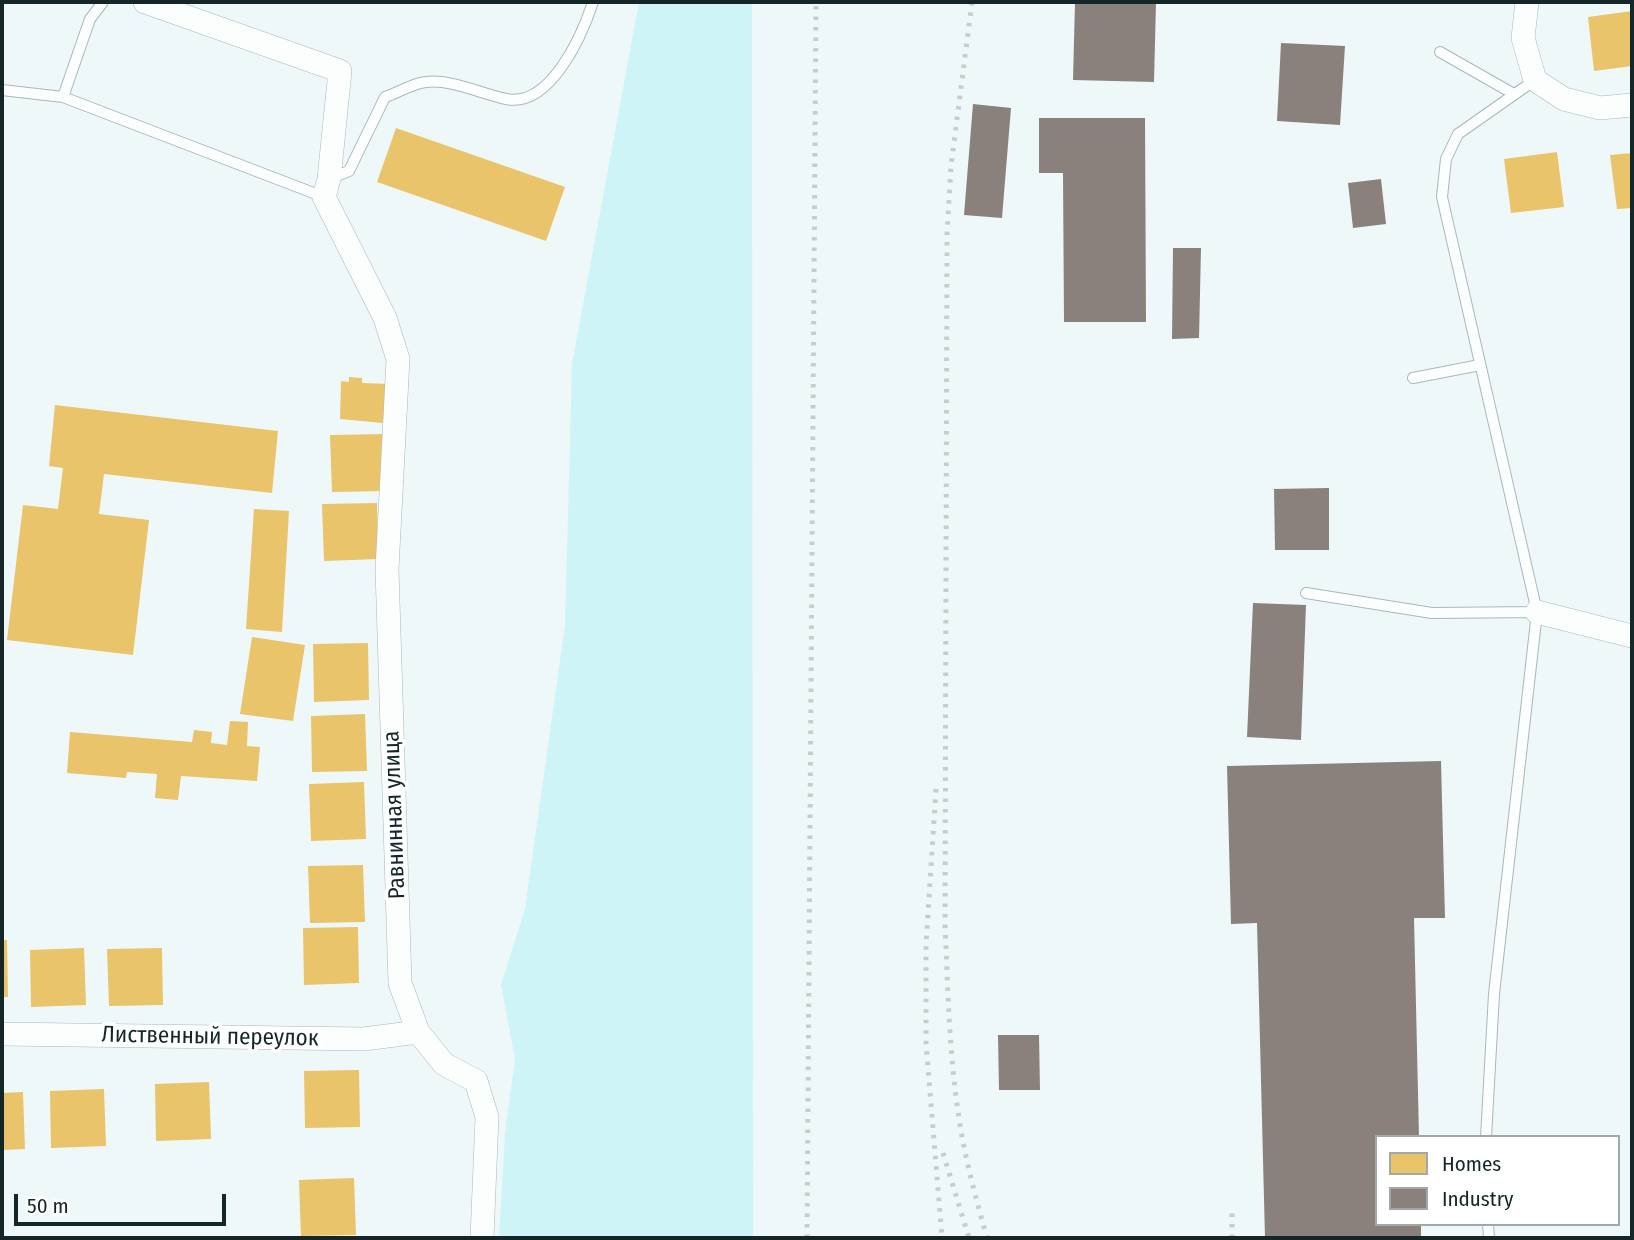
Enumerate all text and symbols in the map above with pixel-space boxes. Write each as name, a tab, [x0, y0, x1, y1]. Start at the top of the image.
street label: Равнинная улица	[378, 730, 412, 900]
street label: Лиственный переулок	[101, 1021, 319, 1053]
legend	[1375, 1135, 1620, 1226]
text: Homes	[1442, 1151, 1501, 1177]
scale bar	[18, 1180, 229, 1224]
text: Industry	[1442, 1186, 1513, 1212]
text: 50 m	[27, 1193, 69, 1219]

